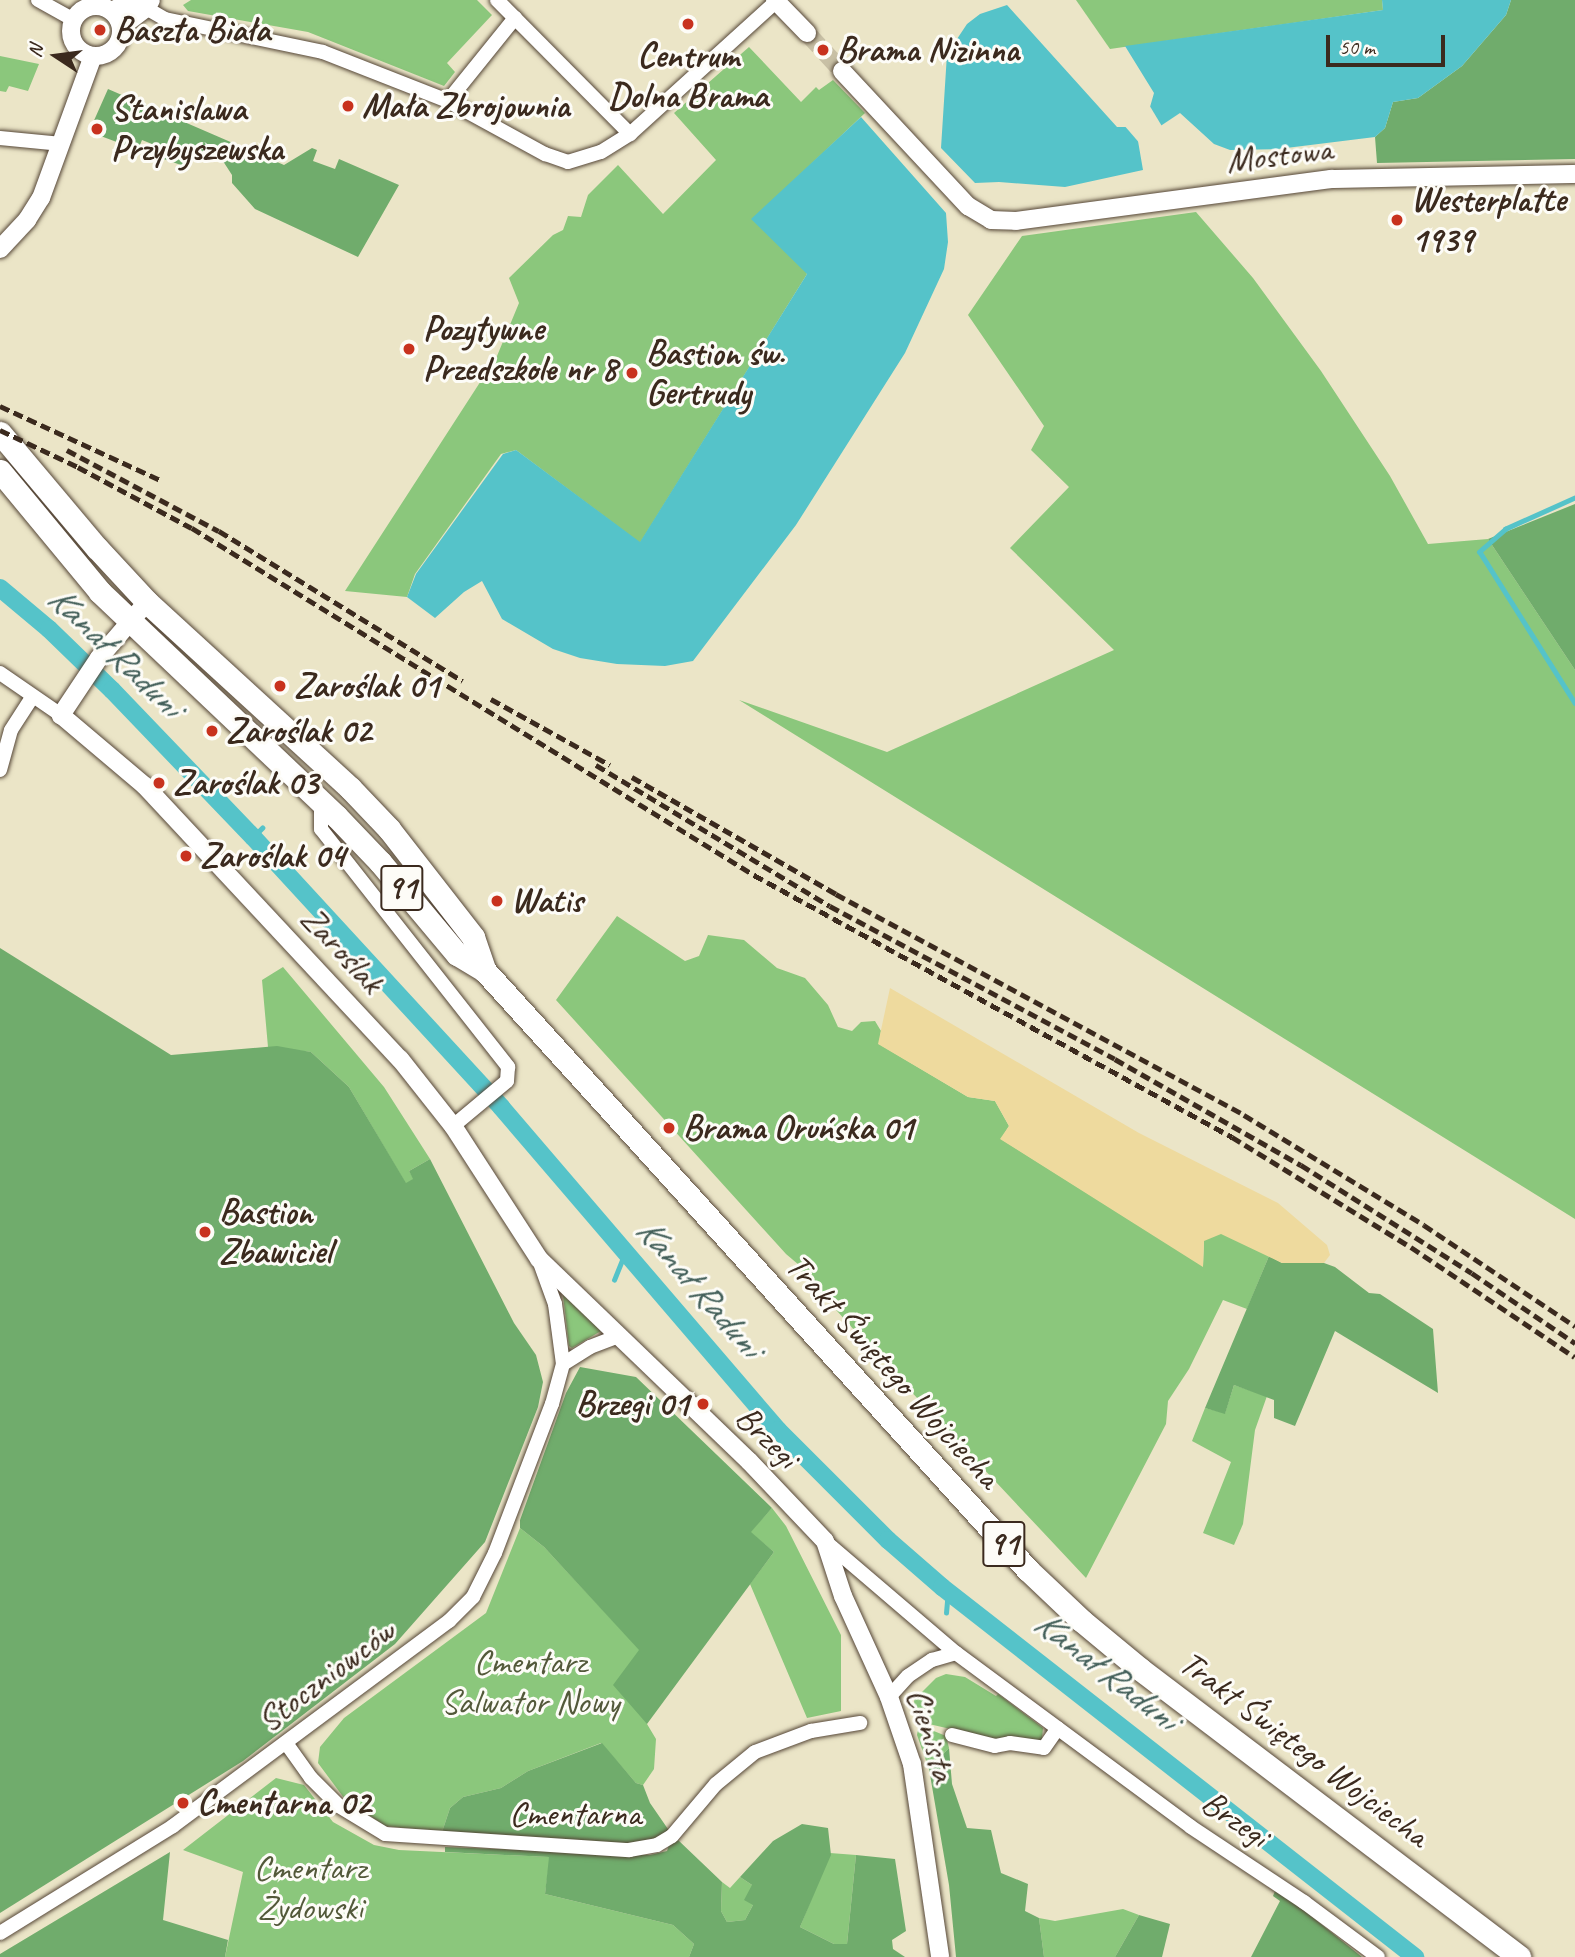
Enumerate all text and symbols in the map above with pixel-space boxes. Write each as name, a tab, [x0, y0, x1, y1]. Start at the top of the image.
place label: Baszta Biała	[114, 9, 269, 51]
marker: Centrum Dolna Brama	[680, 16, 696, 32]
north arrow	[21, 21, 91, 91]
scale bar	[1330, 21, 1449, 65]
marker: Baszta Biała	[92, 22, 108, 38]
place label: Brama Nizinna	[837, 29, 1021, 71]
text: 50 m	[1339, 34, 1375, 60]
place label: Centrum Dolna Brama	[608, 35, 768, 117]
marker: Brama Nizinna	[815, 42, 831, 58]
text: N	[23, 43, 49, 60]
place label: Mała Zbrojownia	[362, 85, 571, 127]
place label: Stanislawa Przybyszewska	[111, 88, 283, 170]
marker: Mała Zbrojownia	[340, 98, 356, 114]
marker: Stanislawa Przybyszewska	[89, 121, 105, 137]
street label: Mostowa	[1224, 128, 1334, 182]
place label: Westerplatte 1939	[1411, 179, 1565, 261]
marker: Westerplatte 1939	[1389, 212, 1405, 228]
place label: Pozytywne Przedszkole nr 8	[423, 308, 617, 390]
place label: Bastion św. Gertrudy	[646, 332, 785, 414]
marker: Pozytywne Przedszkole nr 8	[401, 341, 417, 357]
marker: Bastion św. Gertrudy	[624, 365, 640, 381]
water label: Kanał Raduni	[39, 576, 191, 726]
place label: Zaroślak 01	[294, 665, 439, 707]
marker: Zaroślak 01	[272, 678, 288, 694]
place label: Zaroślak 02	[226, 710, 371, 752]
marker: Zaroślak 02	[204, 723, 220, 739]
place label: Zaroślak 03	[173, 762, 318, 804]
marker: Zaroślak 03	[151, 775, 167, 791]
place label: Zaroślak 04	[200, 835, 345, 877]
marker: Zaroślak 04	[178, 848, 194, 864]
road number: 91	[379, 859, 425, 918]
place label: Watis	[511, 880, 583, 922]
marker: Watis	[489, 893, 505, 909]
street label: Zaroślak	[291, 898, 393, 1002]
place label: Brama Oruńska 01	[683, 1107, 913, 1149]
marker: Brama Oruńska 01	[661, 1120, 677, 1136]
place label: Bastion Zbawiciel	[219, 1191, 331, 1273]
water label: Kanał Raduni	[627, 1209, 771, 1365]
marker: Bastion Zbawiciel	[197, 1224, 213, 1240]
street label: Trakt Świętego Wojciecha	[776, 1244, 1010, 1498]
place label: Brzegi 01	[576, 1383, 689, 1425]
marker: Brzegi 01	[695, 1396, 711, 1412]
street label: Brzegi	[727, 1397, 807, 1477]
road number: 91	[981, 1514, 1027, 1574]
water label: Kanał Raduni	[1026, 1600, 1186, 1740]
street label: Stoczniowców	[249, 1611, 403, 1741]
park label: Cmentarz Salwator Nowy	[441, 1641, 619, 1723]
street label: Trakt Świętego Wojciecha	[1170, 1641, 1438, 1857]
street label: Cienista	[897, 1683, 965, 1787]
street label: Brzegi	[1193, 1781, 1277, 1857]
place label: Cmentarna 02	[197, 1782, 371, 1824]
street label: Cmentarna	[509, 1793, 641, 1835]
marker: Cmentarna 02	[175, 1795, 191, 1811]
park label: Cmentarz Żydowski	[254, 1847, 366, 1929]

